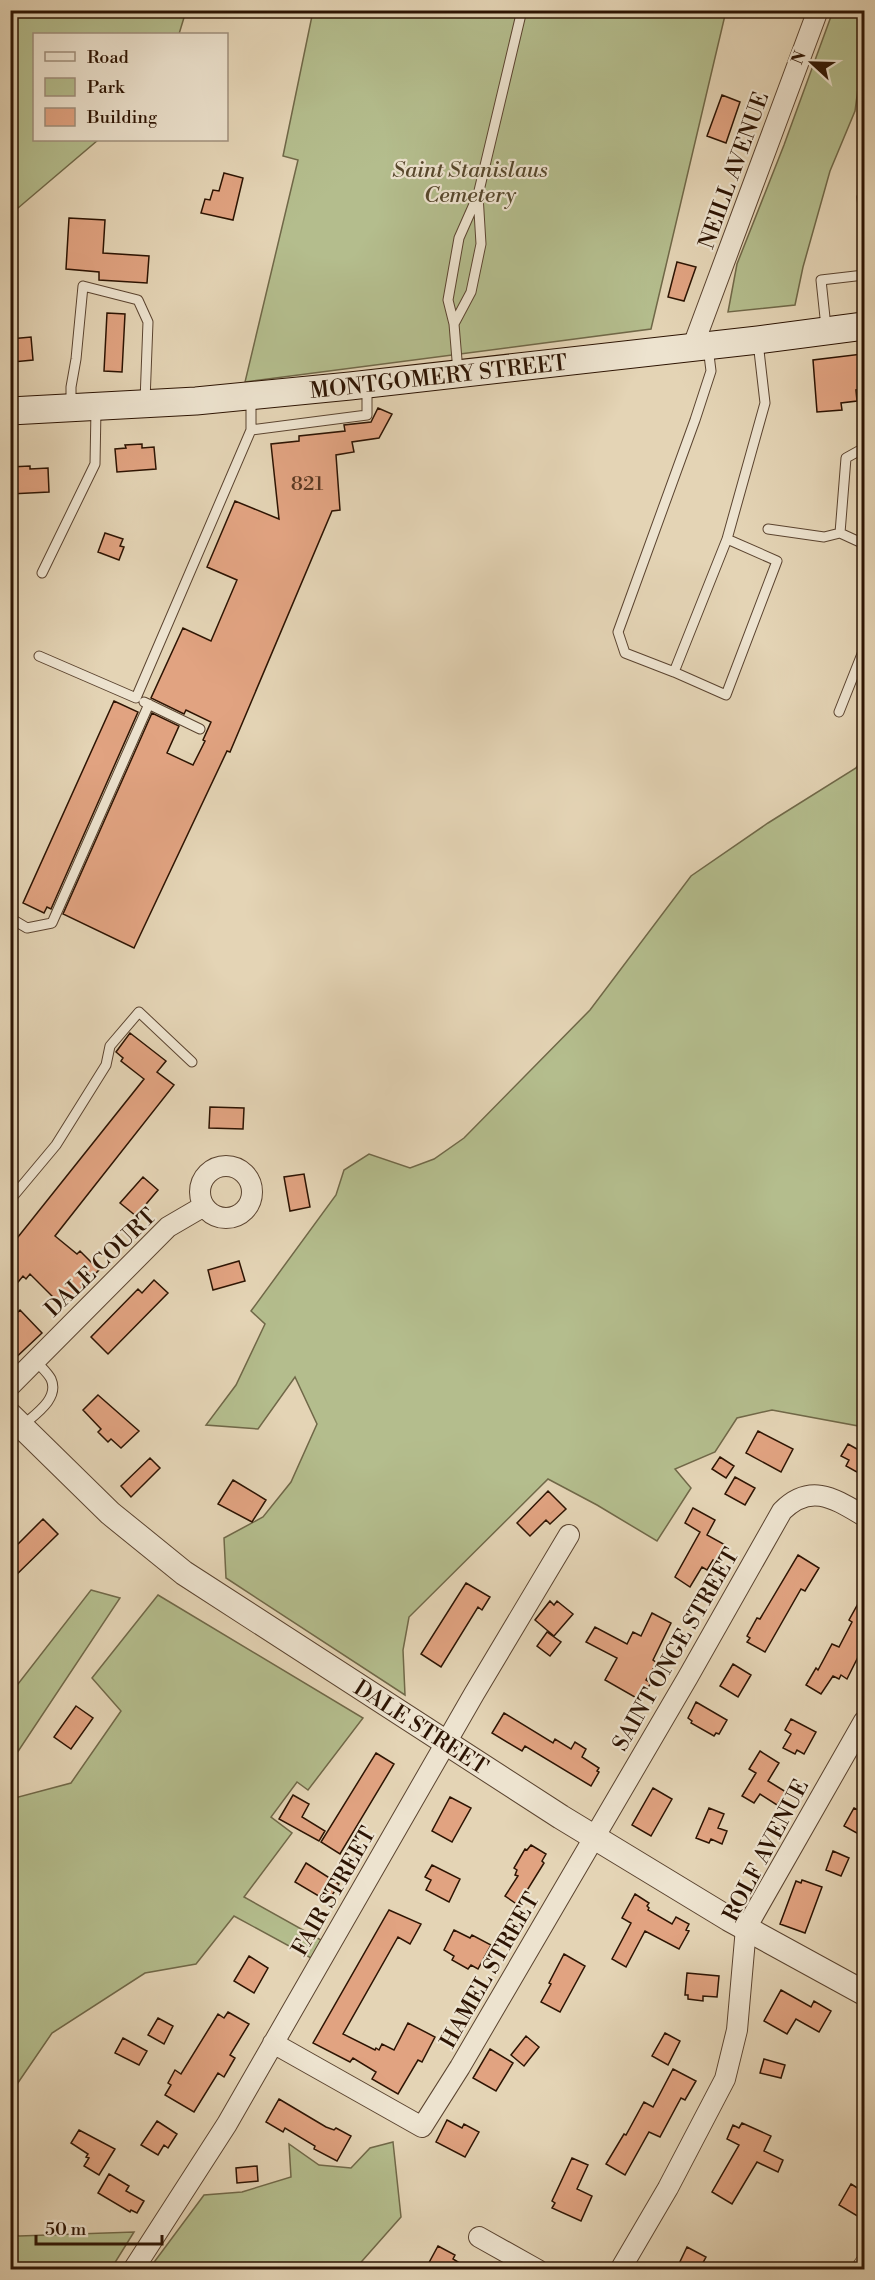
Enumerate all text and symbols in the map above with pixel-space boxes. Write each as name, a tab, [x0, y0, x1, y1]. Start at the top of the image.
legend	[33, 33, 228, 141]
north arrow	[782, 33, 842, 93]
text: Road	[87, 46, 130, 69]
text: N	[787, 48, 811, 67]
text: Park	[87, 76, 126, 99]
street label: NEILL AVENUE	[694, 88, 775, 253]
text: Building	[86, 106, 158, 129]
park label: Saint Stanislaus Cemetery	[392, 157, 548, 209]
street label: MONTGOMERY STREET	[309, 350, 569, 405]
house number: 821	[291, 472, 324, 497]
street label: DALE COURT	[40, 1203, 162, 1323]
street label: SAINT ONGE STREET	[607, 1544, 745, 1756]
street label: DALE STREET	[348, 1675, 493, 1781]
street label: ROLF AVENUE	[718, 1775, 815, 1926]
street label: FAIR STREET	[286, 1822, 382, 1961]
street label: HAMEL STREET	[435, 1888, 546, 2053]
scale bar	[36, 2208, 162, 2246]
text: 50 m	[45, 2218, 87, 2241]

